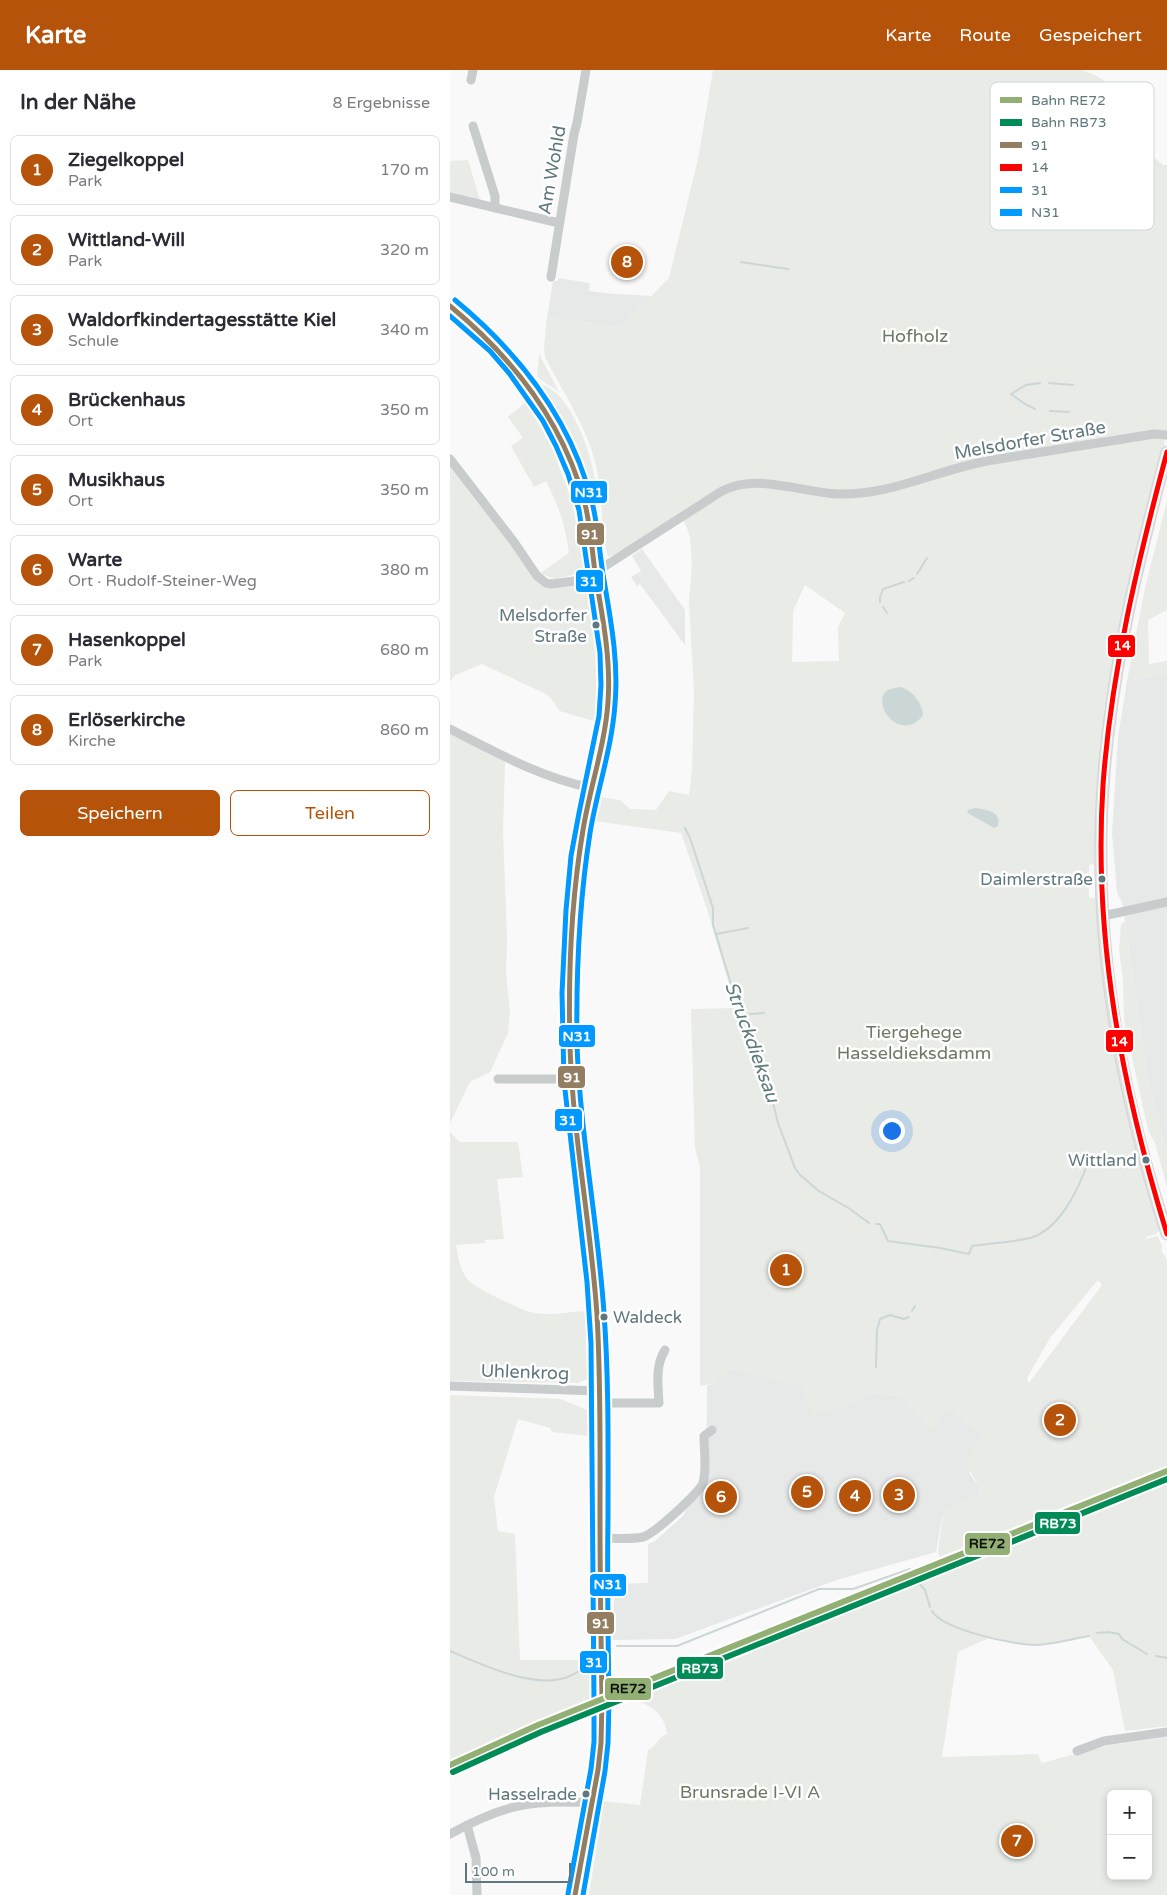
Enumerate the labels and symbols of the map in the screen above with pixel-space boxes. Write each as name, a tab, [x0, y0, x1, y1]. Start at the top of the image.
legend	[990, 82, 1154, 230]
text: Bahn RE72	[1031, 92, 1106, 109]
text: Bahn RB73	[1031, 114, 1107, 131]
street label: Am Wohld	[533, 124, 571, 216]
text: 91	[1031, 137, 1049, 154]
text: 14	[1031, 159, 1049, 176]
text: 31	[1031, 182, 1049, 199]
text: N31	[1031, 204, 1060, 221]
pin: 8	[611, 243, 643, 281]
park label: Hofholz	[882, 325, 948, 347]
street label: Melsdorfer Straße	[953, 416, 1107, 464]
line badge: N31	[570, 480, 608, 504]
text: N31	[575, 484, 603, 501]
line badge: 91	[576, 522, 605, 546]
text: 91	[581, 526, 599, 543]
line badge: 31	[575, 569, 604, 593]
text: 31	[580, 573, 598, 590]
place label: Melsdorfer Straße	[499, 605, 587, 647]
marker: Melsdorfer Straße	[591, 620, 601, 630]
line badge: 14	[1107, 634, 1136, 658]
text: 14	[1113, 637, 1131, 654]
place label: Daimlerstraße	[980, 869, 1093, 890]
marker: Daimlerstraße	[1097, 874, 1107, 884]
water label: Struckdieksau	[720, 979, 784, 1107]
park label: Tiergehege Hasseldieksdamm	[837, 1021, 991, 1064]
line badge: N31	[558, 1024, 596, 1048]
text: N31	[563, 1028, 591, 1045]
line badge: 14	[1105, 1029, 1134, 1053]
text: 14	[1110, 1033, 1128, 1050]
line badge: 91	[557, 1065, 586, 1089]
text: 91	[563, 1069, 581, 1086]
line badge: 31	[554, 1108, 583, 1132]
text: 31	[559, 1112, 577, 1129]
your location	[879, 1118, 905, 1144]
place label: Wittland	[1068, 1150, 1137, 1171]
marker: Wittland	[1141, 1155, 1151, 1165]
pin: 1	[770, 1251, 802, 1289]
place label: Waldeck	[613, 1307, 682, 1328]
marker: Waldeck	[599, 1312, 609, 1322]
street label: Uhlenkrog	[480, 1359, 570, 1385]
pin: 2	[1044, 1401, 1076, 1439]
pin: 5	[791, 1473, 823, 1511]
pin: 3	[883, 1476, 915, 1514]
pin: 4	[839, 1477, 871, 1515]
pin: 6	[705, 1478, 737, 1516]
line badge: RB73	[1034, 1511, 1081, 1535]
text: RB73	[1039, 1515, 1077, 1532]
line badge: RE72	[964, 1532, 1011, 1556]
text: RE72	[969, 1535, 1005, 1552]
line badge: N31	[589, 1573, 627, 1597]
text: N31	[594, 1576, 622, 1593]
line badge: 91	[586, 1611, 615, 1635]
text: 91	[592, 1615, 610, 1632]
line badge: 31	[579, 1650, 608, 1674]
text: 31	[585, 1654, 603, 1671]
line badge: RB73	[676, 1656, 724, 1680]
text: RB73	[681, 1660, 719, 1677]
line badge: RE72	[604, 1677, 652, 1701]
text: RE72	[610, 1680, 646, 1697]
park label: Brunsrade I-VI A	[680, 1781, 820, 1803]
place label: Hasselrade	[488, 1784, 577, 1805]
marker: Hasselrade	[581, 1789, 591, 1799]
pin: 7	[1001, 1822, 1033, 1860]
scale bar	[465, 1860, 571, 1883]

